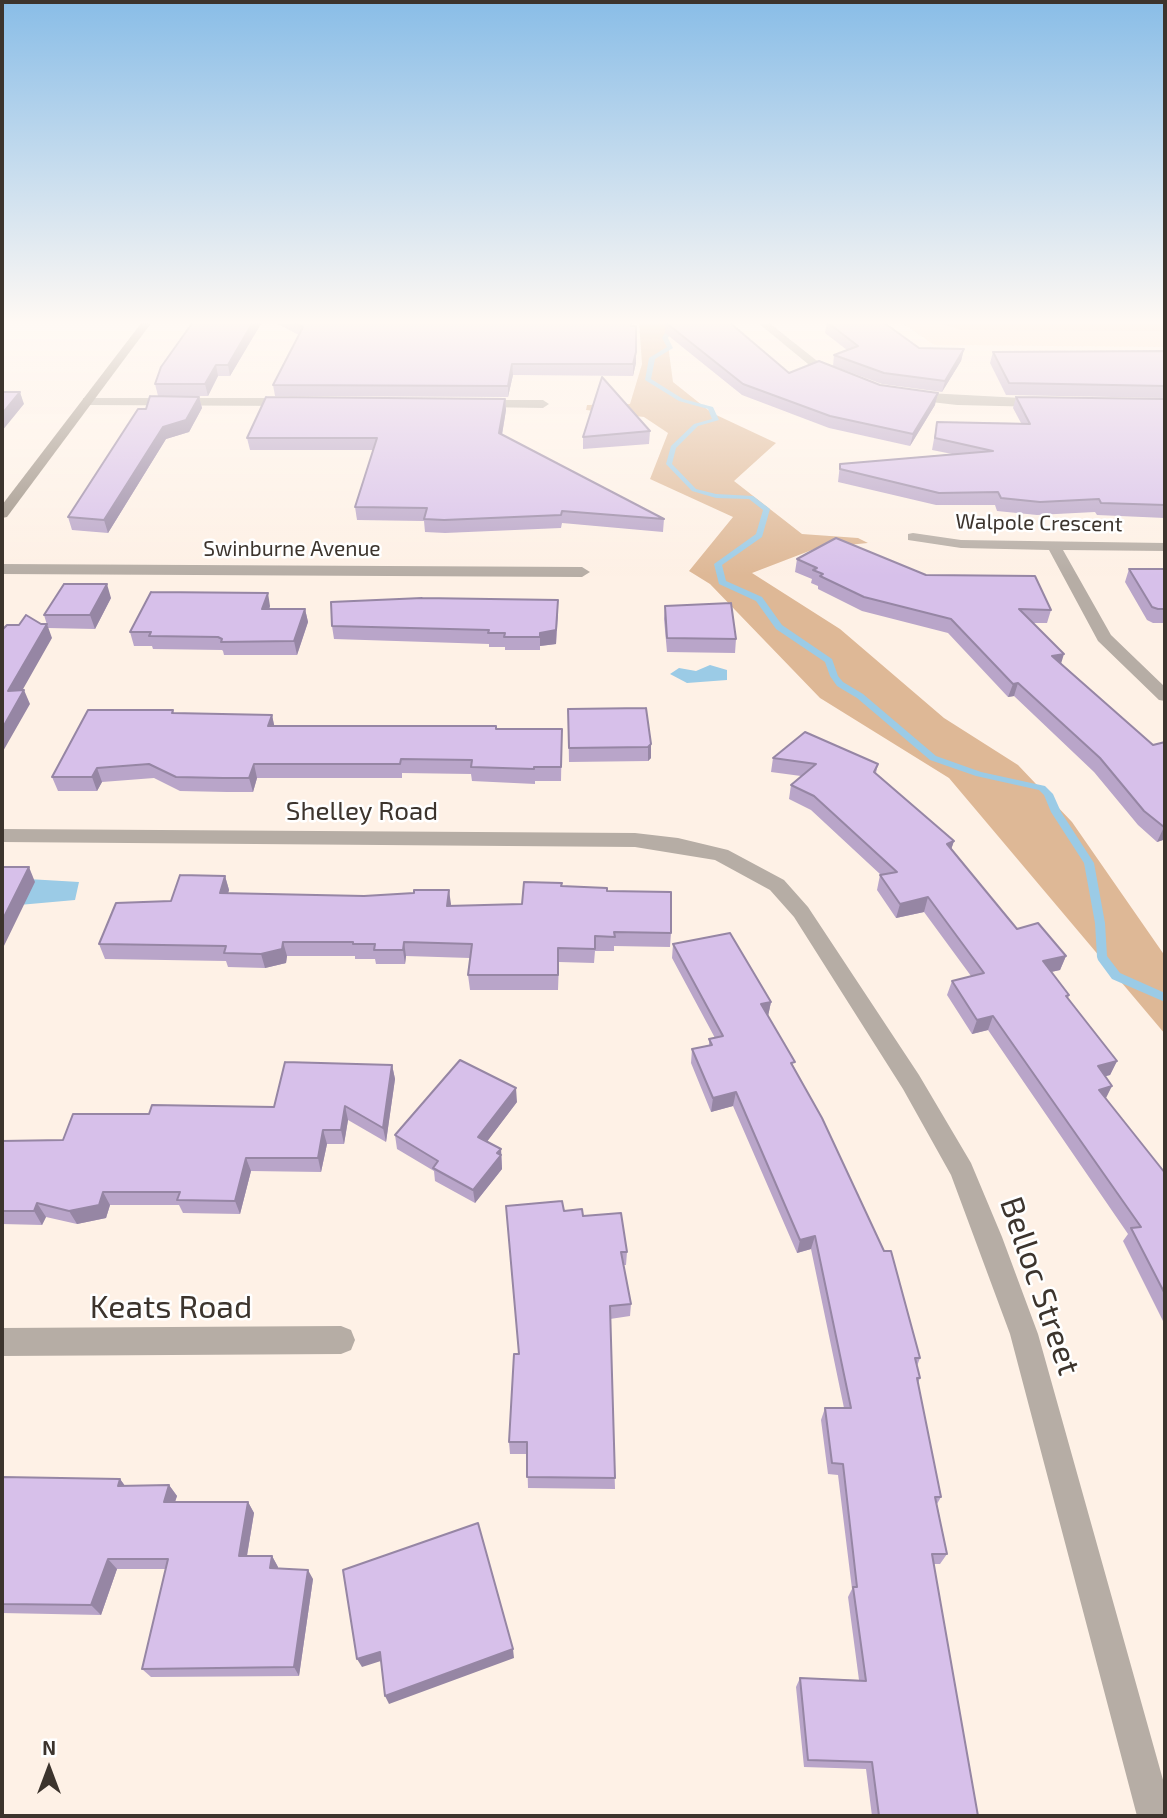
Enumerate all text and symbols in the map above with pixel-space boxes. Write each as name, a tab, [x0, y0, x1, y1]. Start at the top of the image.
street label: Walpole Crescent	[955, 509, 1123, 537]
street label: Swinburne Avenue	[203, 536, 381, 562]
street label: Shelley Road	[286, 795, 438, 827]
street label: Belloc Street	[992, 1192, 1088, 1380]
street label: Keats Road	[90, 1288, 252, 1326]
north arrow	[14, 1734, 84, 1804]
text: N	[42, 1736, 56, 1759]

